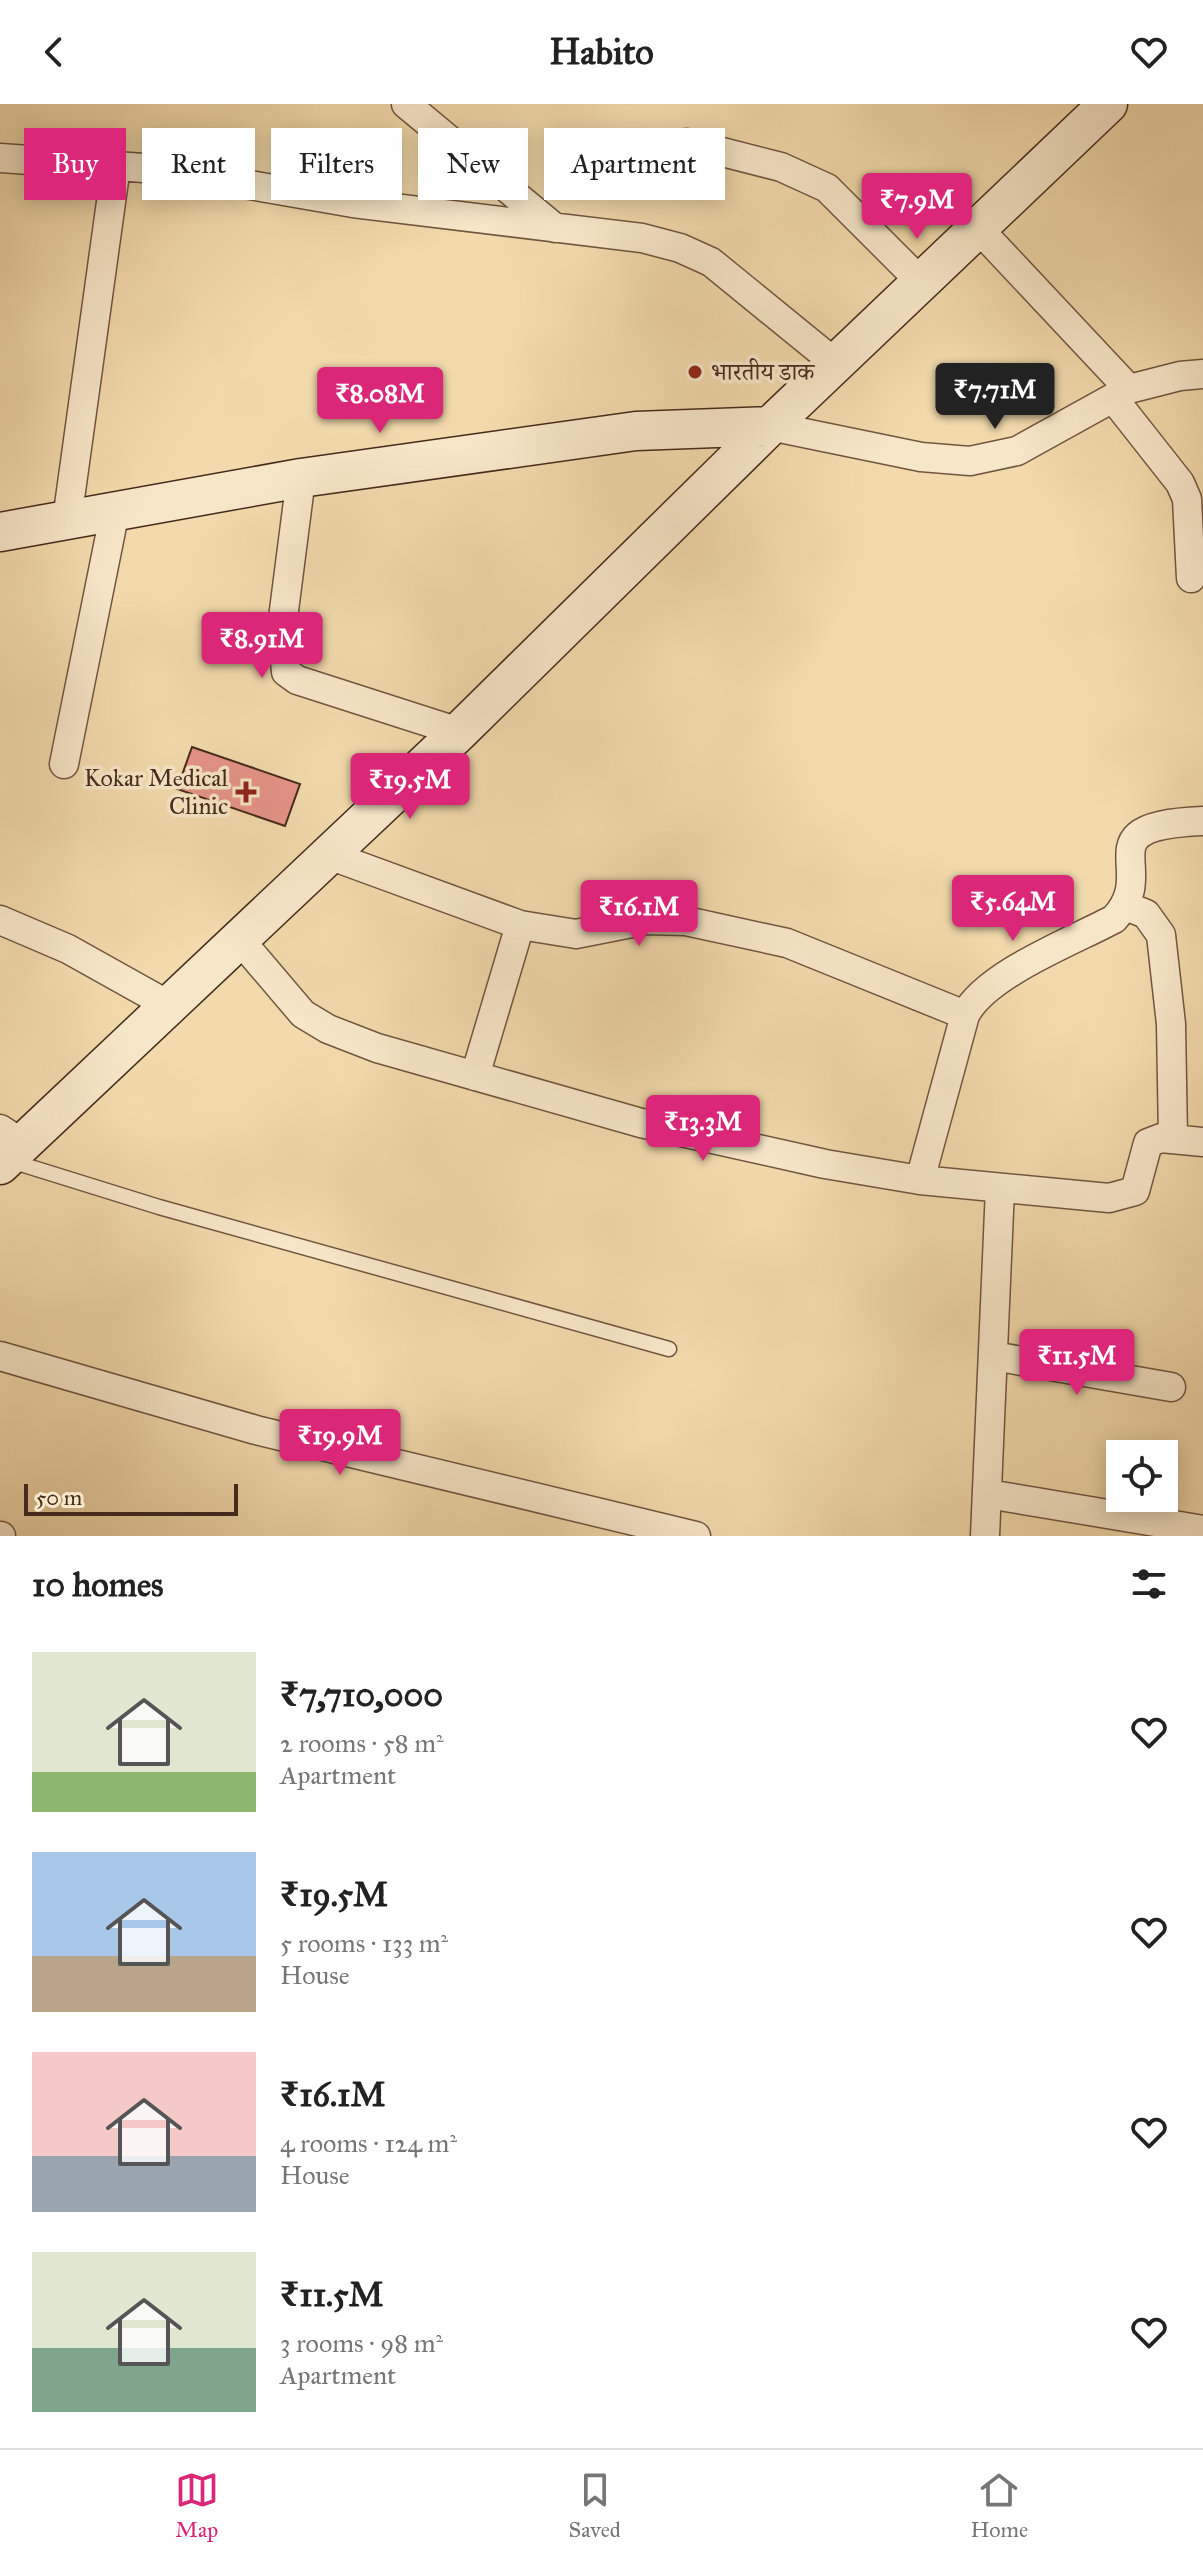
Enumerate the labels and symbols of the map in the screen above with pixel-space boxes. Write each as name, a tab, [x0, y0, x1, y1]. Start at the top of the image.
pin: ₹7.9M	[861, 173, 973, 241]
place label: भारतीय डाक	[711, 357, 816, 387]
marker: भारतीय डाक	[686, 363, 704, 381]
pin: ₹7.71M	[930, 363, 1060, 431]
pin: ₹8.08M	[315, 367, 445, 435]
pin: ₹8.91M	[197, 612, 327, 680]
pin: ₹19.5M	[345, 753, 475, 821]
place label: Kokar Medical Clinic	[84, 763, 228, 821]
marker: Kokar Medical Clinic	[235, 781, 257, 803]
pin: ₹5.64M	[948, 875, 1078, 943]
pin: ₹16.1M	[574, 880, 704, 948]
pin: ₹13.3M	[638, 1095, 768, 1163]
pin: ₹11.5M	[1012, 1329, 1142, 1397]
pin: ₹19.9M	[275, 1409, 405, 1477]
scale bar	[24, 1480, 238, 1516]

